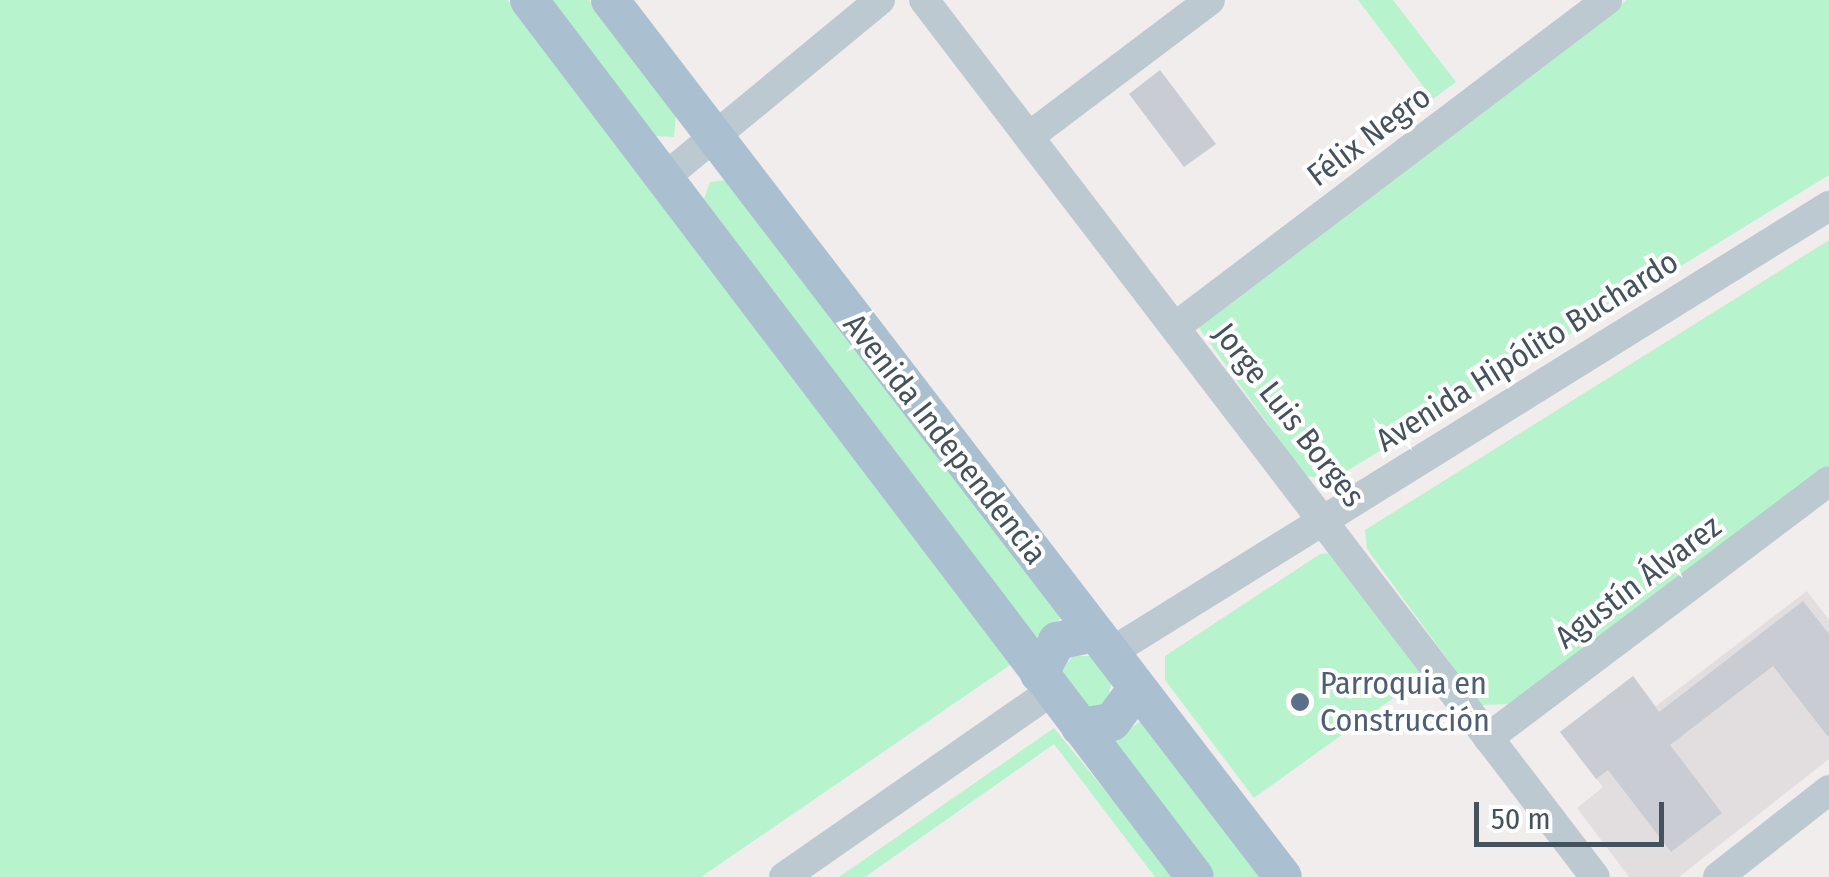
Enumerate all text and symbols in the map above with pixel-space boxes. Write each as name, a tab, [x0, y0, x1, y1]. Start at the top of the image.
street label: Félix Negro	[1300, 77, 1438, 195]
street label: Avenida Hipólito Buchardo	[1369, 242, 1685, 460]
street label: Avenida Independencia	[835, 306, 1055, 572]
street label: Jorge Luis Borges	[1205, 315, 1373, 515]
street label: Agustín Álvarez	[1547, 507, 1729, 657]
place label: Parroquia en Construcción	[1320, 665, 1490, 740]
marker: Parroquia en Construcción	[1289, 691, 1311, 713]
scale bar	[1479, 782, 1669, 844]
text: 50 m	[1491, 801, 1551, 837]

